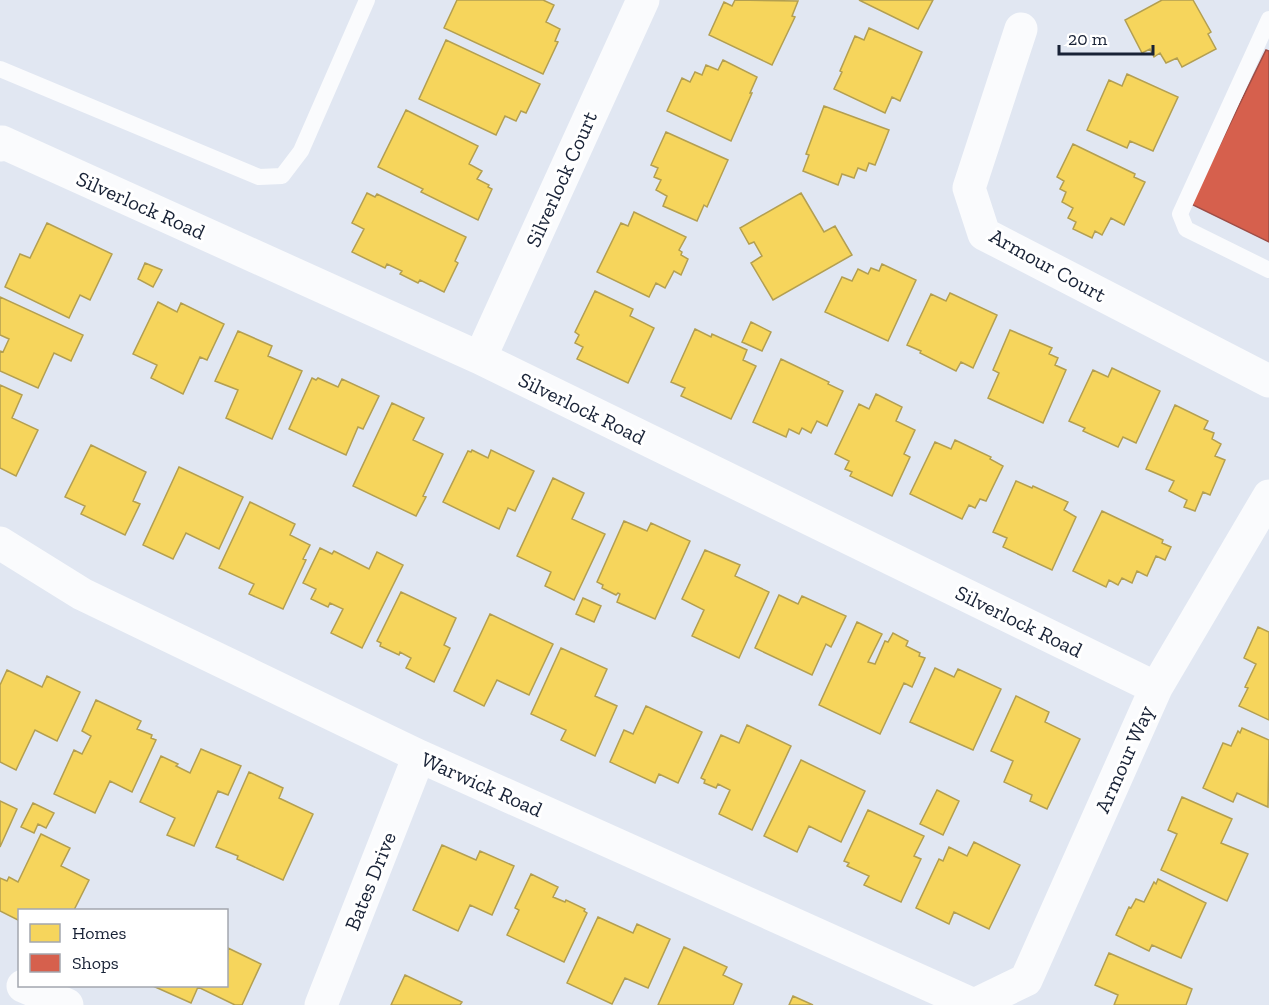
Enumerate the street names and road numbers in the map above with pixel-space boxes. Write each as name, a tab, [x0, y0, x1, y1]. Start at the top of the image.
street label: Silverlock Court	[520, 107, 602, 251]
street label: Silverlock Road	[73, 165, 210, 245]
street label: Armour Court	[985, 223, 1111, 307]
street label: Silverlock Road	[514, 366, 650, 450]
street label: Silverlock Road	[951, 579, 1087, 663]
street label: Armour Way	[1089, 701, 1159, 817]
street label: Warwick Road	[417, 746, 547, 822]
street label: Bates Drive	[339, 828, 401, 934]

